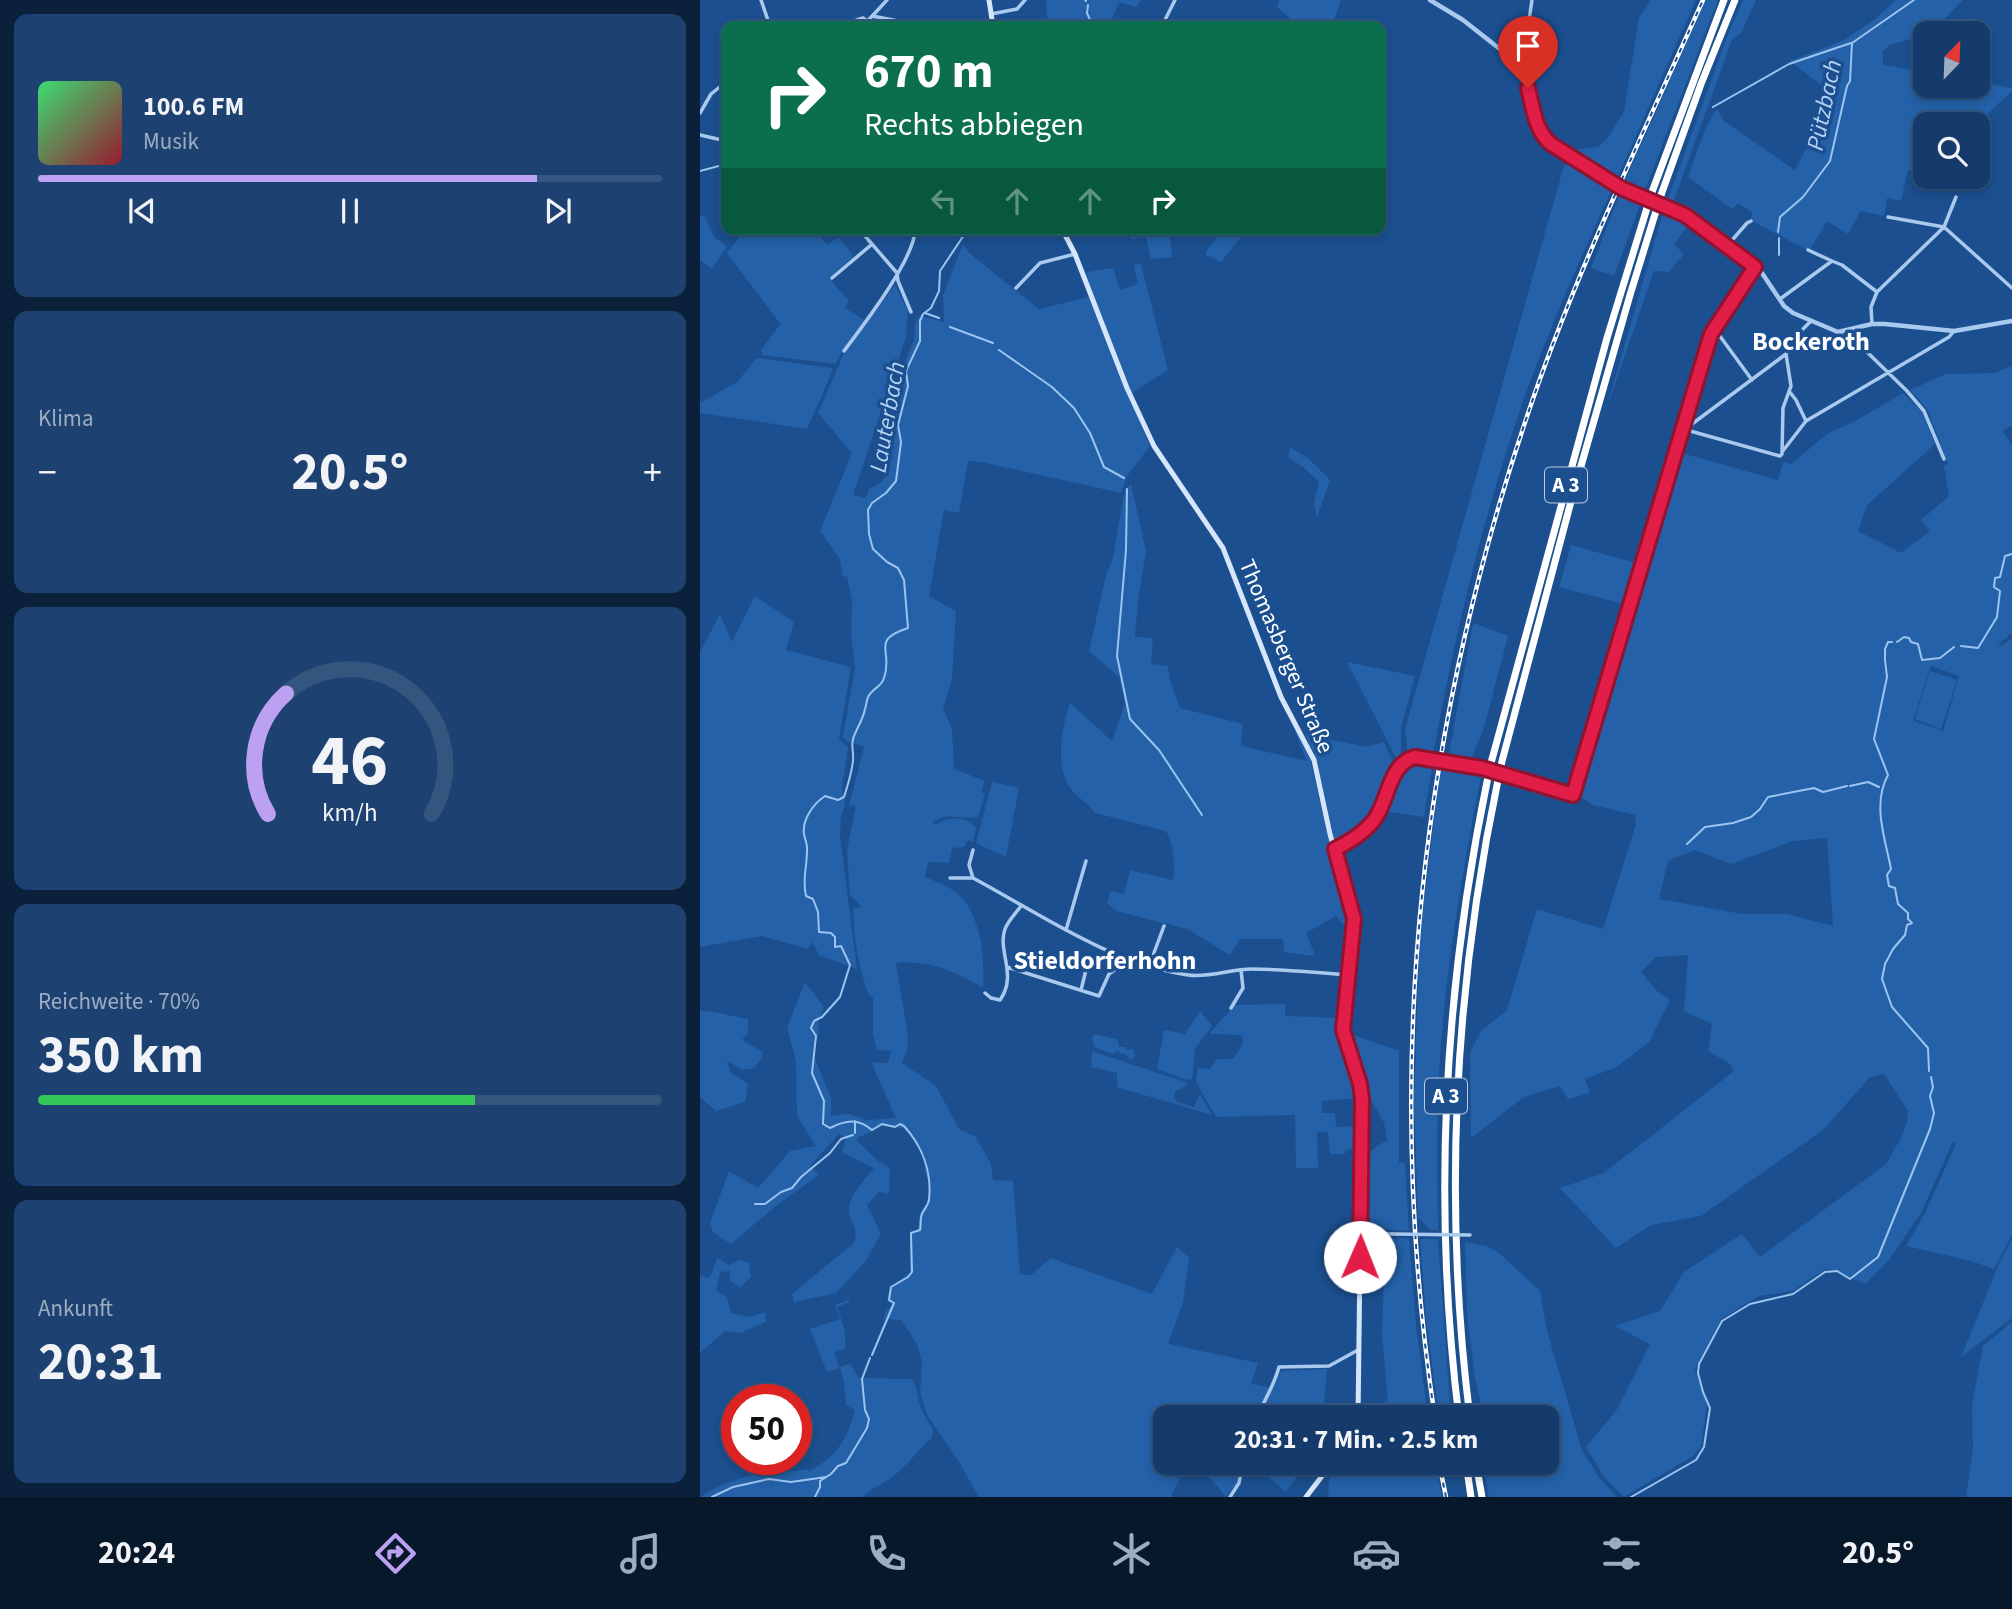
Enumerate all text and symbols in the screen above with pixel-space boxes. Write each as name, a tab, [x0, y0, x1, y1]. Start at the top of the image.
pin	[1498, 16, 1558, 88]
north arrow	[1913, 21, 1990, 98]
map controls	[1913, 21, 1990, 189]
icon: arrive	[1509, 27, 1547, 65]
text: 670 m	[864, 37, 993, 107]
icon: right	[749, 49, 840, 140]
water label: Pützbach	[1798, 56, 1851, 154]
text: 100.6 FM	[143, 88, 244, 125]
text: Rechts abbiegen	[864, 102, 1084, 148]
button: search	[1913, 112, 1990, 189]
text: Musik	[143, 125, 199, 158]
icon: left	[925, 182, 963, 220]
icon: ahead	[998, 182, 1036, 220]
icon: ahead	[1071, 182, 1109, 220]
icon: right	[1144, 182, 1182, 220]
icon: previous	[123, 192, 161, 230]
icon: pause	[331, 192, 369, 230]
icon: next	[539, 192, 577, 230]
district label: Bockeroth	[1752, 323, 1870, 360]
water label: Lauterbach	[861, 359, 914, 475]
text: Klima	[38, 402, 94, 435]
text: 20.5°	[292, 436, 408, 510]
text: −	[38, 446, 57, 500]
text: +	[643, 446, 662, 500]
road number: A 3	[1545, 468, 1587, 503]
street label: Thomasberger Straße	[1231, 554, 1342, 758]
text: 46	[312, 710, 388, 814]
text: km/h	[322, 795, 378, 831]
district label: Stieldorferhohn	[1014, 942, 1196, 979]
text: Reichweite · 70%	[38, 985, 200, 1018]
text: 350 km	[38, 1019, 204, 1093]
road number: A 3	[1425, 1078, 1467, 1114]
position arrow	[1323, 1220, 1397, 1294]
text: Ankunft	[38, 1292, 113, 1325]
text: 20:31	[38, 1326, 163, 1400]
speed limit sign: 50	[721, 1384, 812, 1475]
text: 20:31 · 7 Min. · 2.5 km	[1234, 1421, 1478, 1458]
icon: directions	[371, 1529, 420, 1578]
icon: music	[616, 1529, 665, 1578]
icon: phone	[862, 1529, 911, 1578]
icon: climate	[1107, 1529, 1156, 1578]
icon: car	[1352, 1529, 1401, 1578]
icon: filters	[1597, 1529, 1646, 1578]
text: 20:24	[98, 1530, 175, 1576]
text: 20.5°	[1842, 1530, 1914, 1576]

